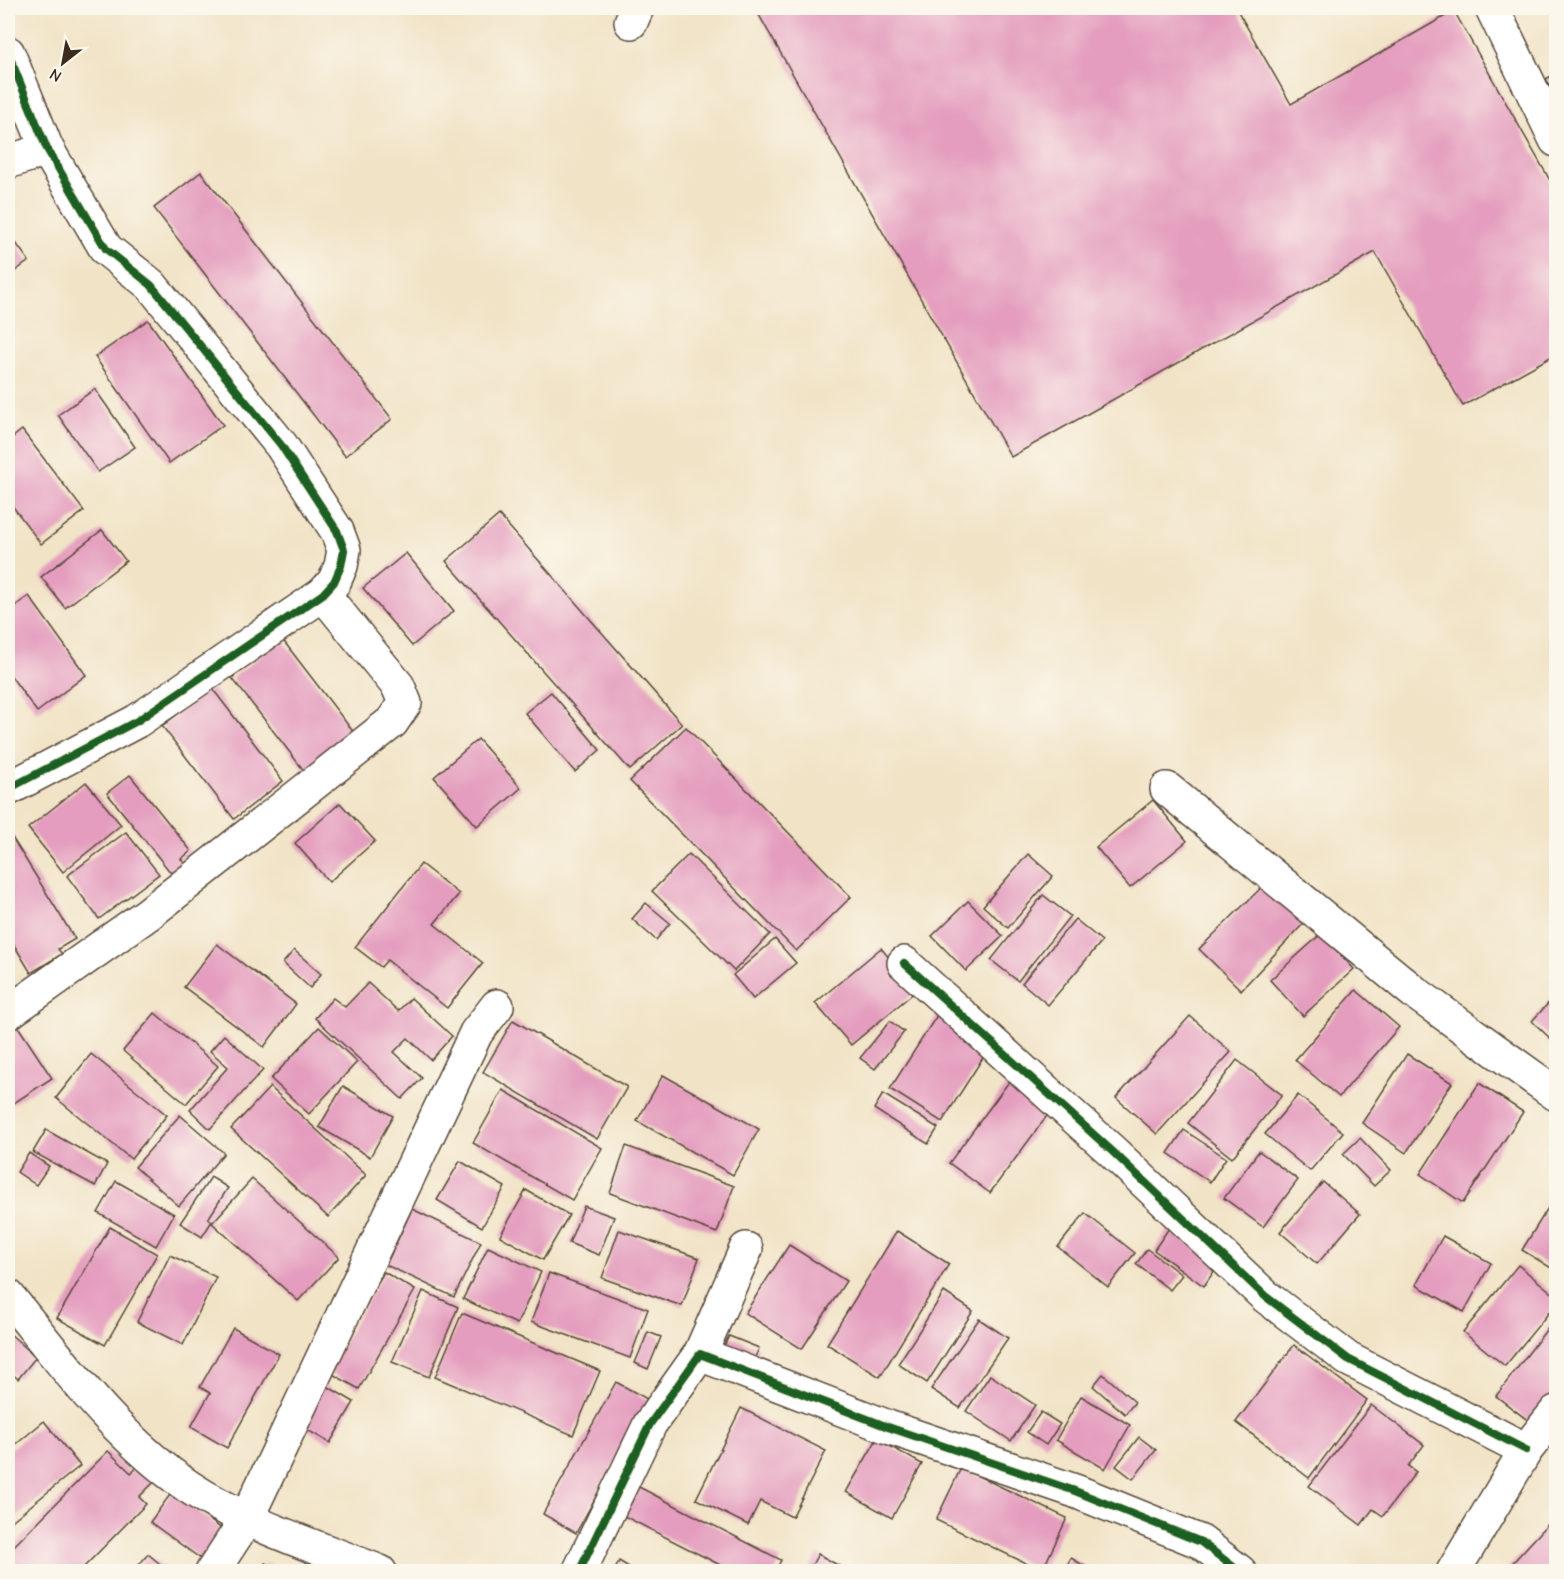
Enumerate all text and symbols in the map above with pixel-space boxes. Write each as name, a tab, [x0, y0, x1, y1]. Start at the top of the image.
north arrow	[33, 33, 93, 93]
text: N	[47, 65, 65, 85]

